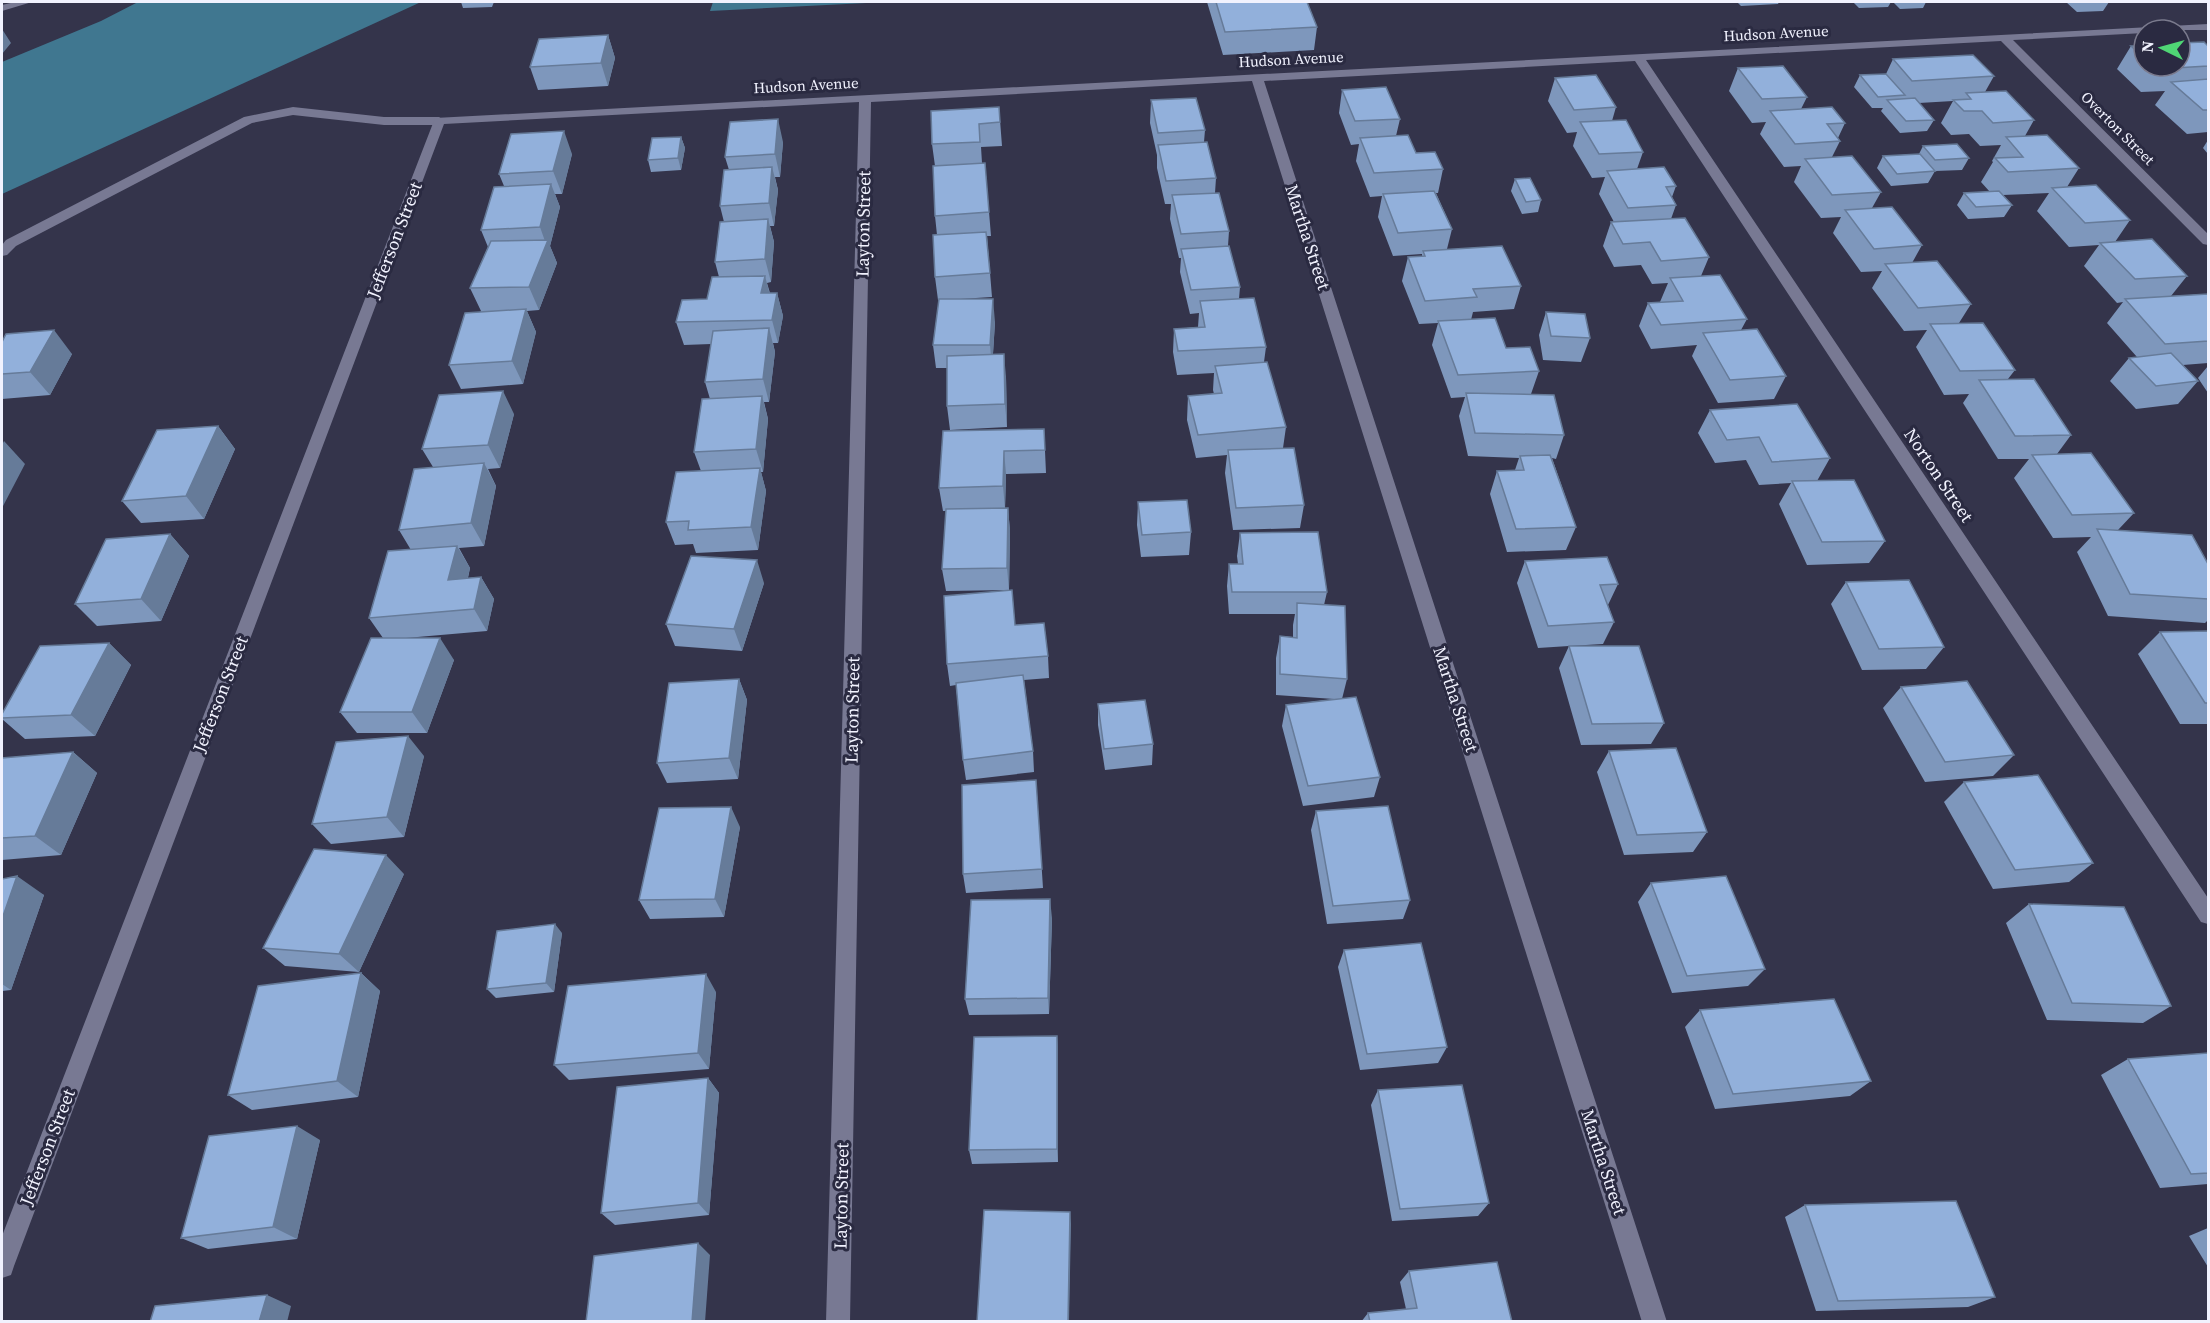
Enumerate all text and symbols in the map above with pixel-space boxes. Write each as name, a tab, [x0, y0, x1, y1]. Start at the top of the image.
north arrow	[2132, 18, 2192, 78]
street label: Hudson Avenue	[1723, 20, 1829, 46]
text: N	[2136, 40, 2159, 53]
street label: Hudson Avenue	[1238, 46, 1344, 72]
street label: Hudson Avenue	[753, 72, 859, 98]
street label: Overton Street	[2076, 86, 2160, 170]
street label: Layton Street	[850, 170, 876, 277]
street label: Jefferson Street	[360, 178, 428, 303]
street label: Martha Street	[1279, 181, 1337, 293]
street label: Norton Street	[1898, 423, 1980, 527]
street label: Jefferson Street	[186, 632, 254, 757]
street label: Martha Street	[1427, 643, 1485, 755]
street label: Layton Street	[839, 656, 865, 763]
street label: Jefferson Street	[13, 1085, 81, 1210]
street label: Martha Street	[1575, 1106, 1633, 1218]
street label: Layton Street	[828, 1142, 854, 1249]

